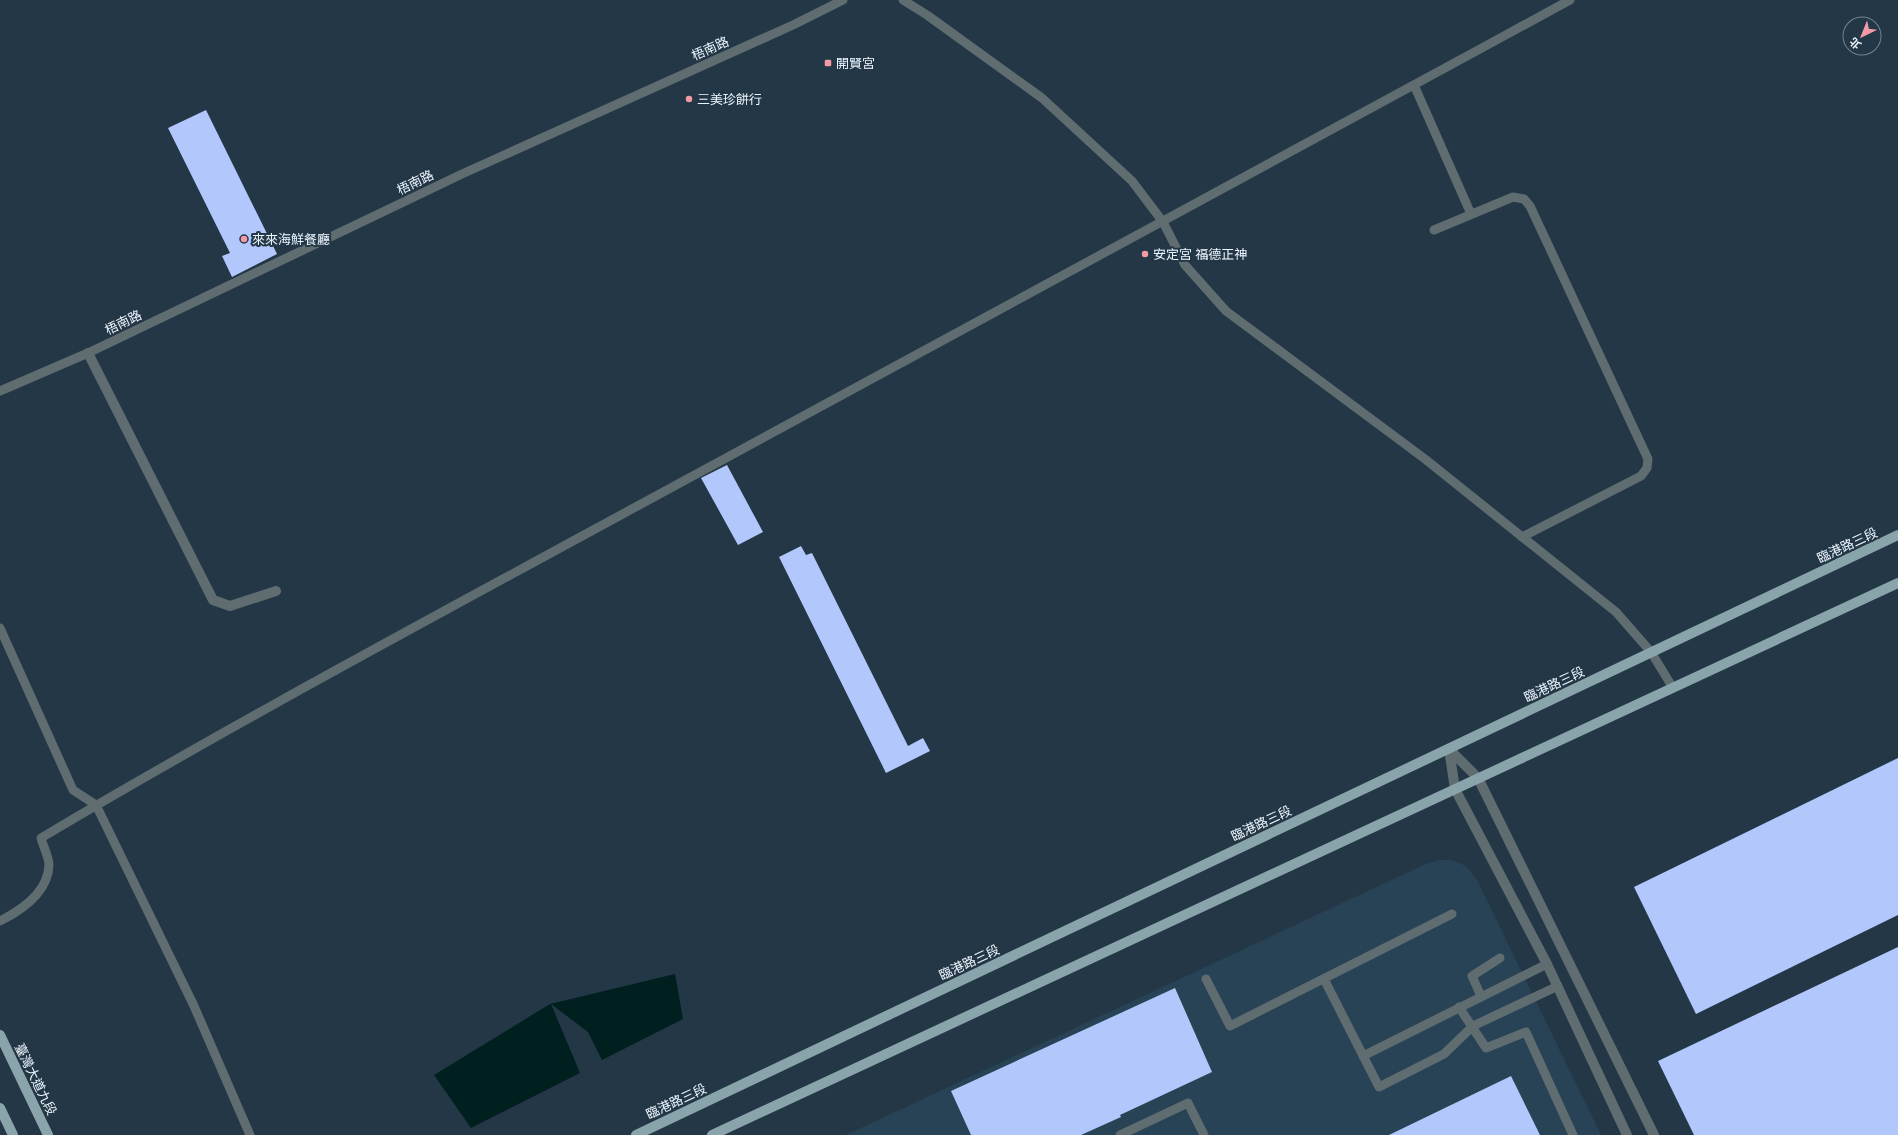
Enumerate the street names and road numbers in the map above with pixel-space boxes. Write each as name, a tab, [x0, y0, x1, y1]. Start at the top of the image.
street label: 梧南路	[689, 32, 731, 64]
street label: 梧南路	[394, 165, 436, 199]
street label: 梧南路	[102, 305, 144, 339]
street label: 臨港路三段	[1814, 523, 1880, 567]
street label: 臨港路三段	[1521, 662, 1587, 706]
street label: 臨港路三段	[1228, 801, 1294, 845]
street label: 臨港路三段	[936, 940, 1002, 984]
street label: 臺灣大道九段	[11, 1040, 61, 1118]
street label: 臨港路三段	[643, 1079, 709, 1123]

